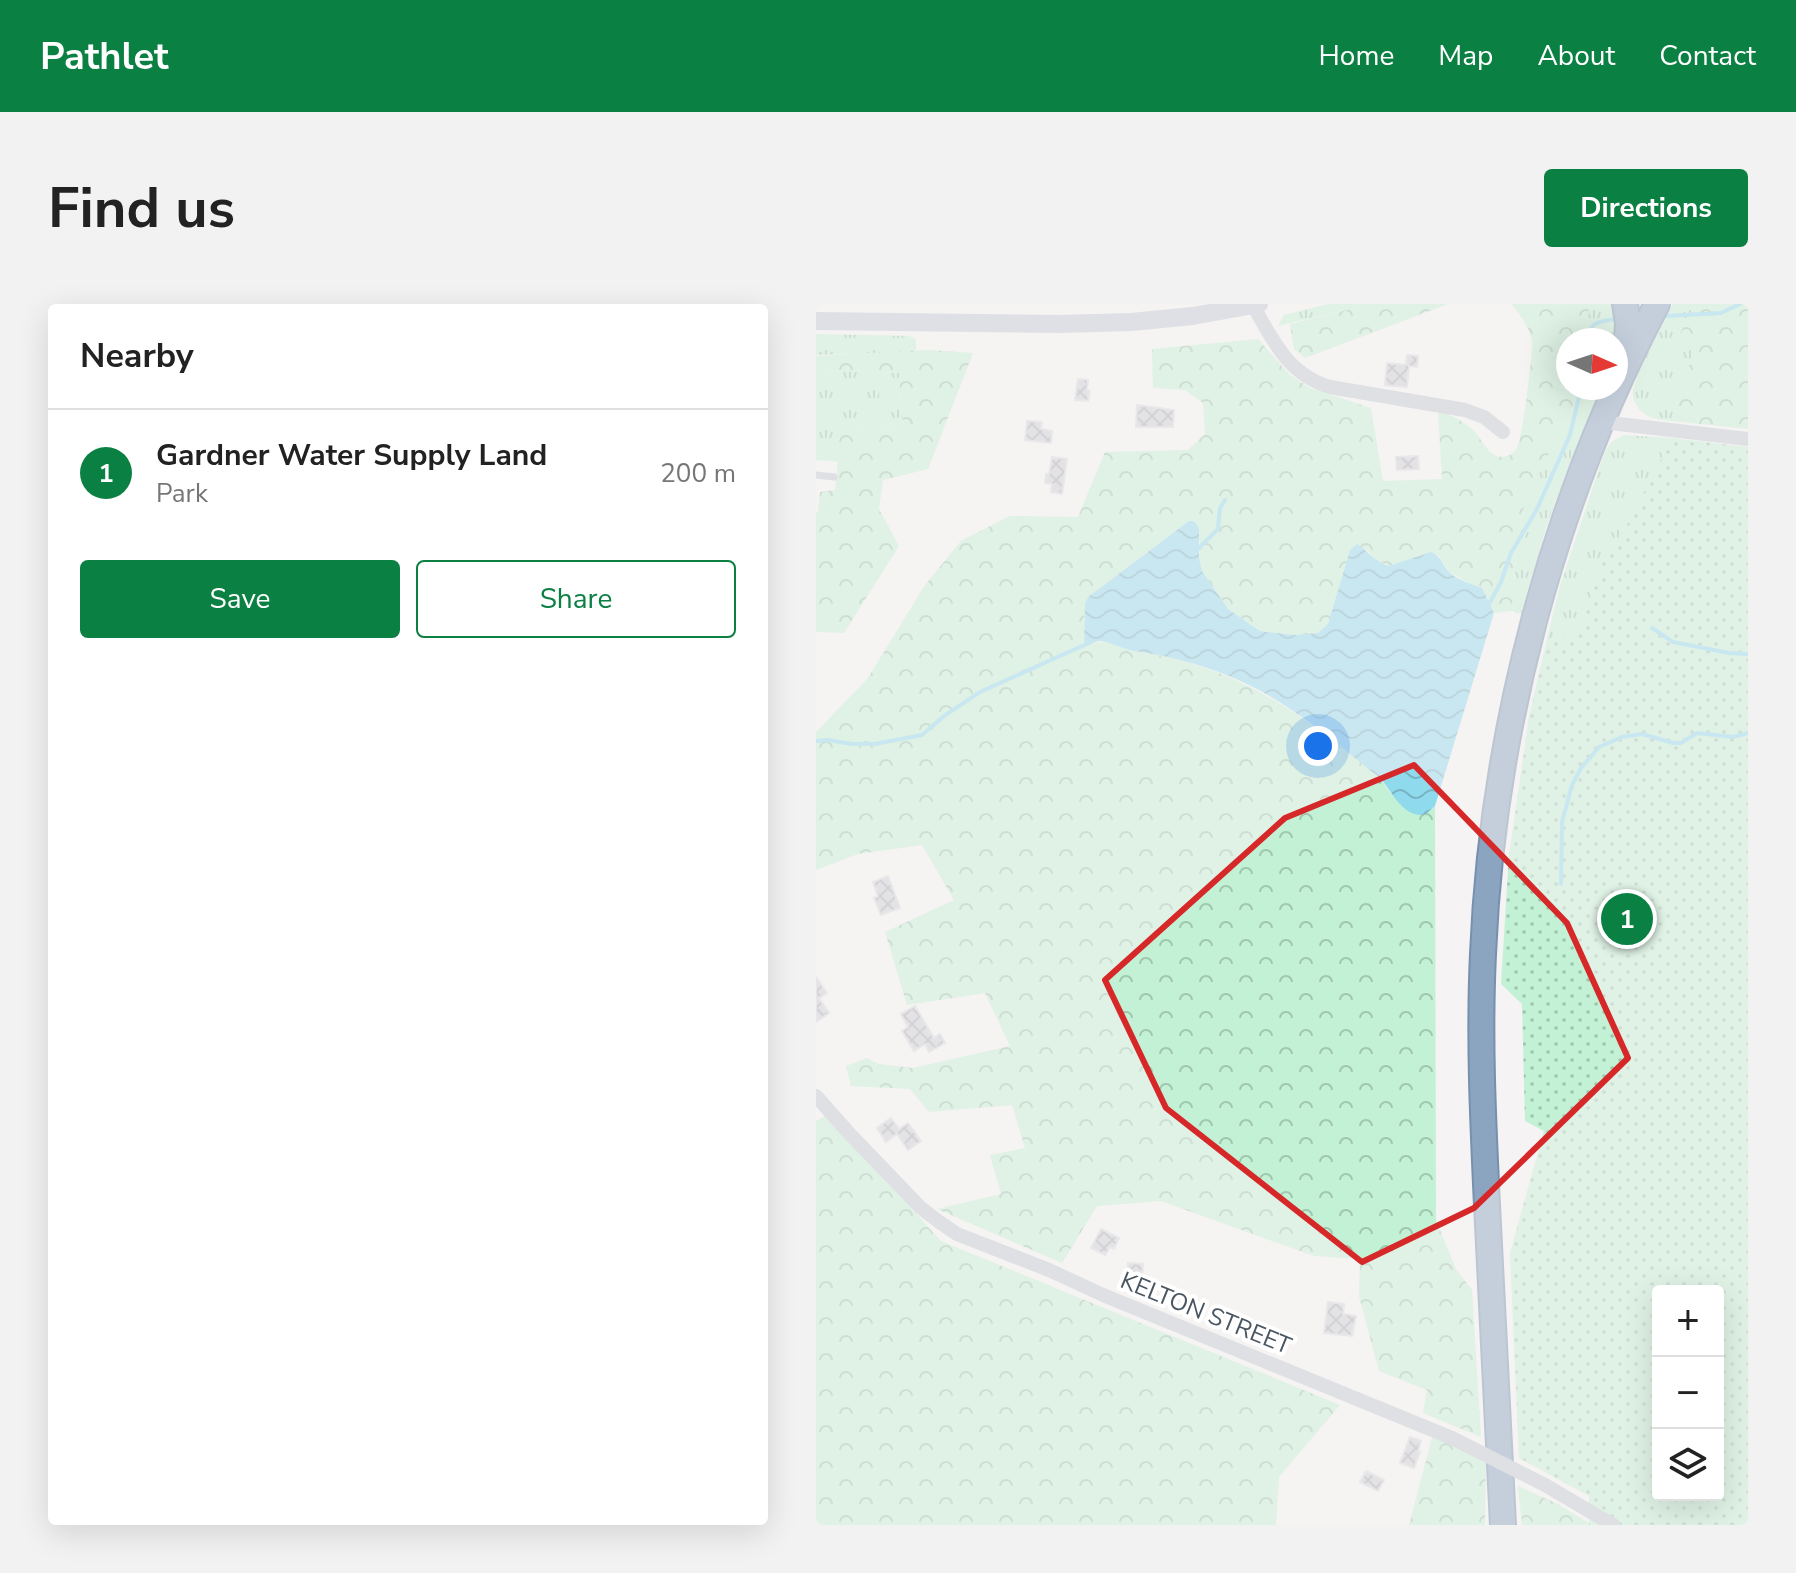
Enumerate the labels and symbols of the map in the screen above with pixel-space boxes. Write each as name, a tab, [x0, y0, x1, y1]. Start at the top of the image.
north arrow	[1556, 328, 1628, 400]
your location	[1298, 726, 1338, 766]
pin: 1	[1601, 889, 1653, 949]
street label: KELTON STREET	[1116, 1264, 1297, 1362]

